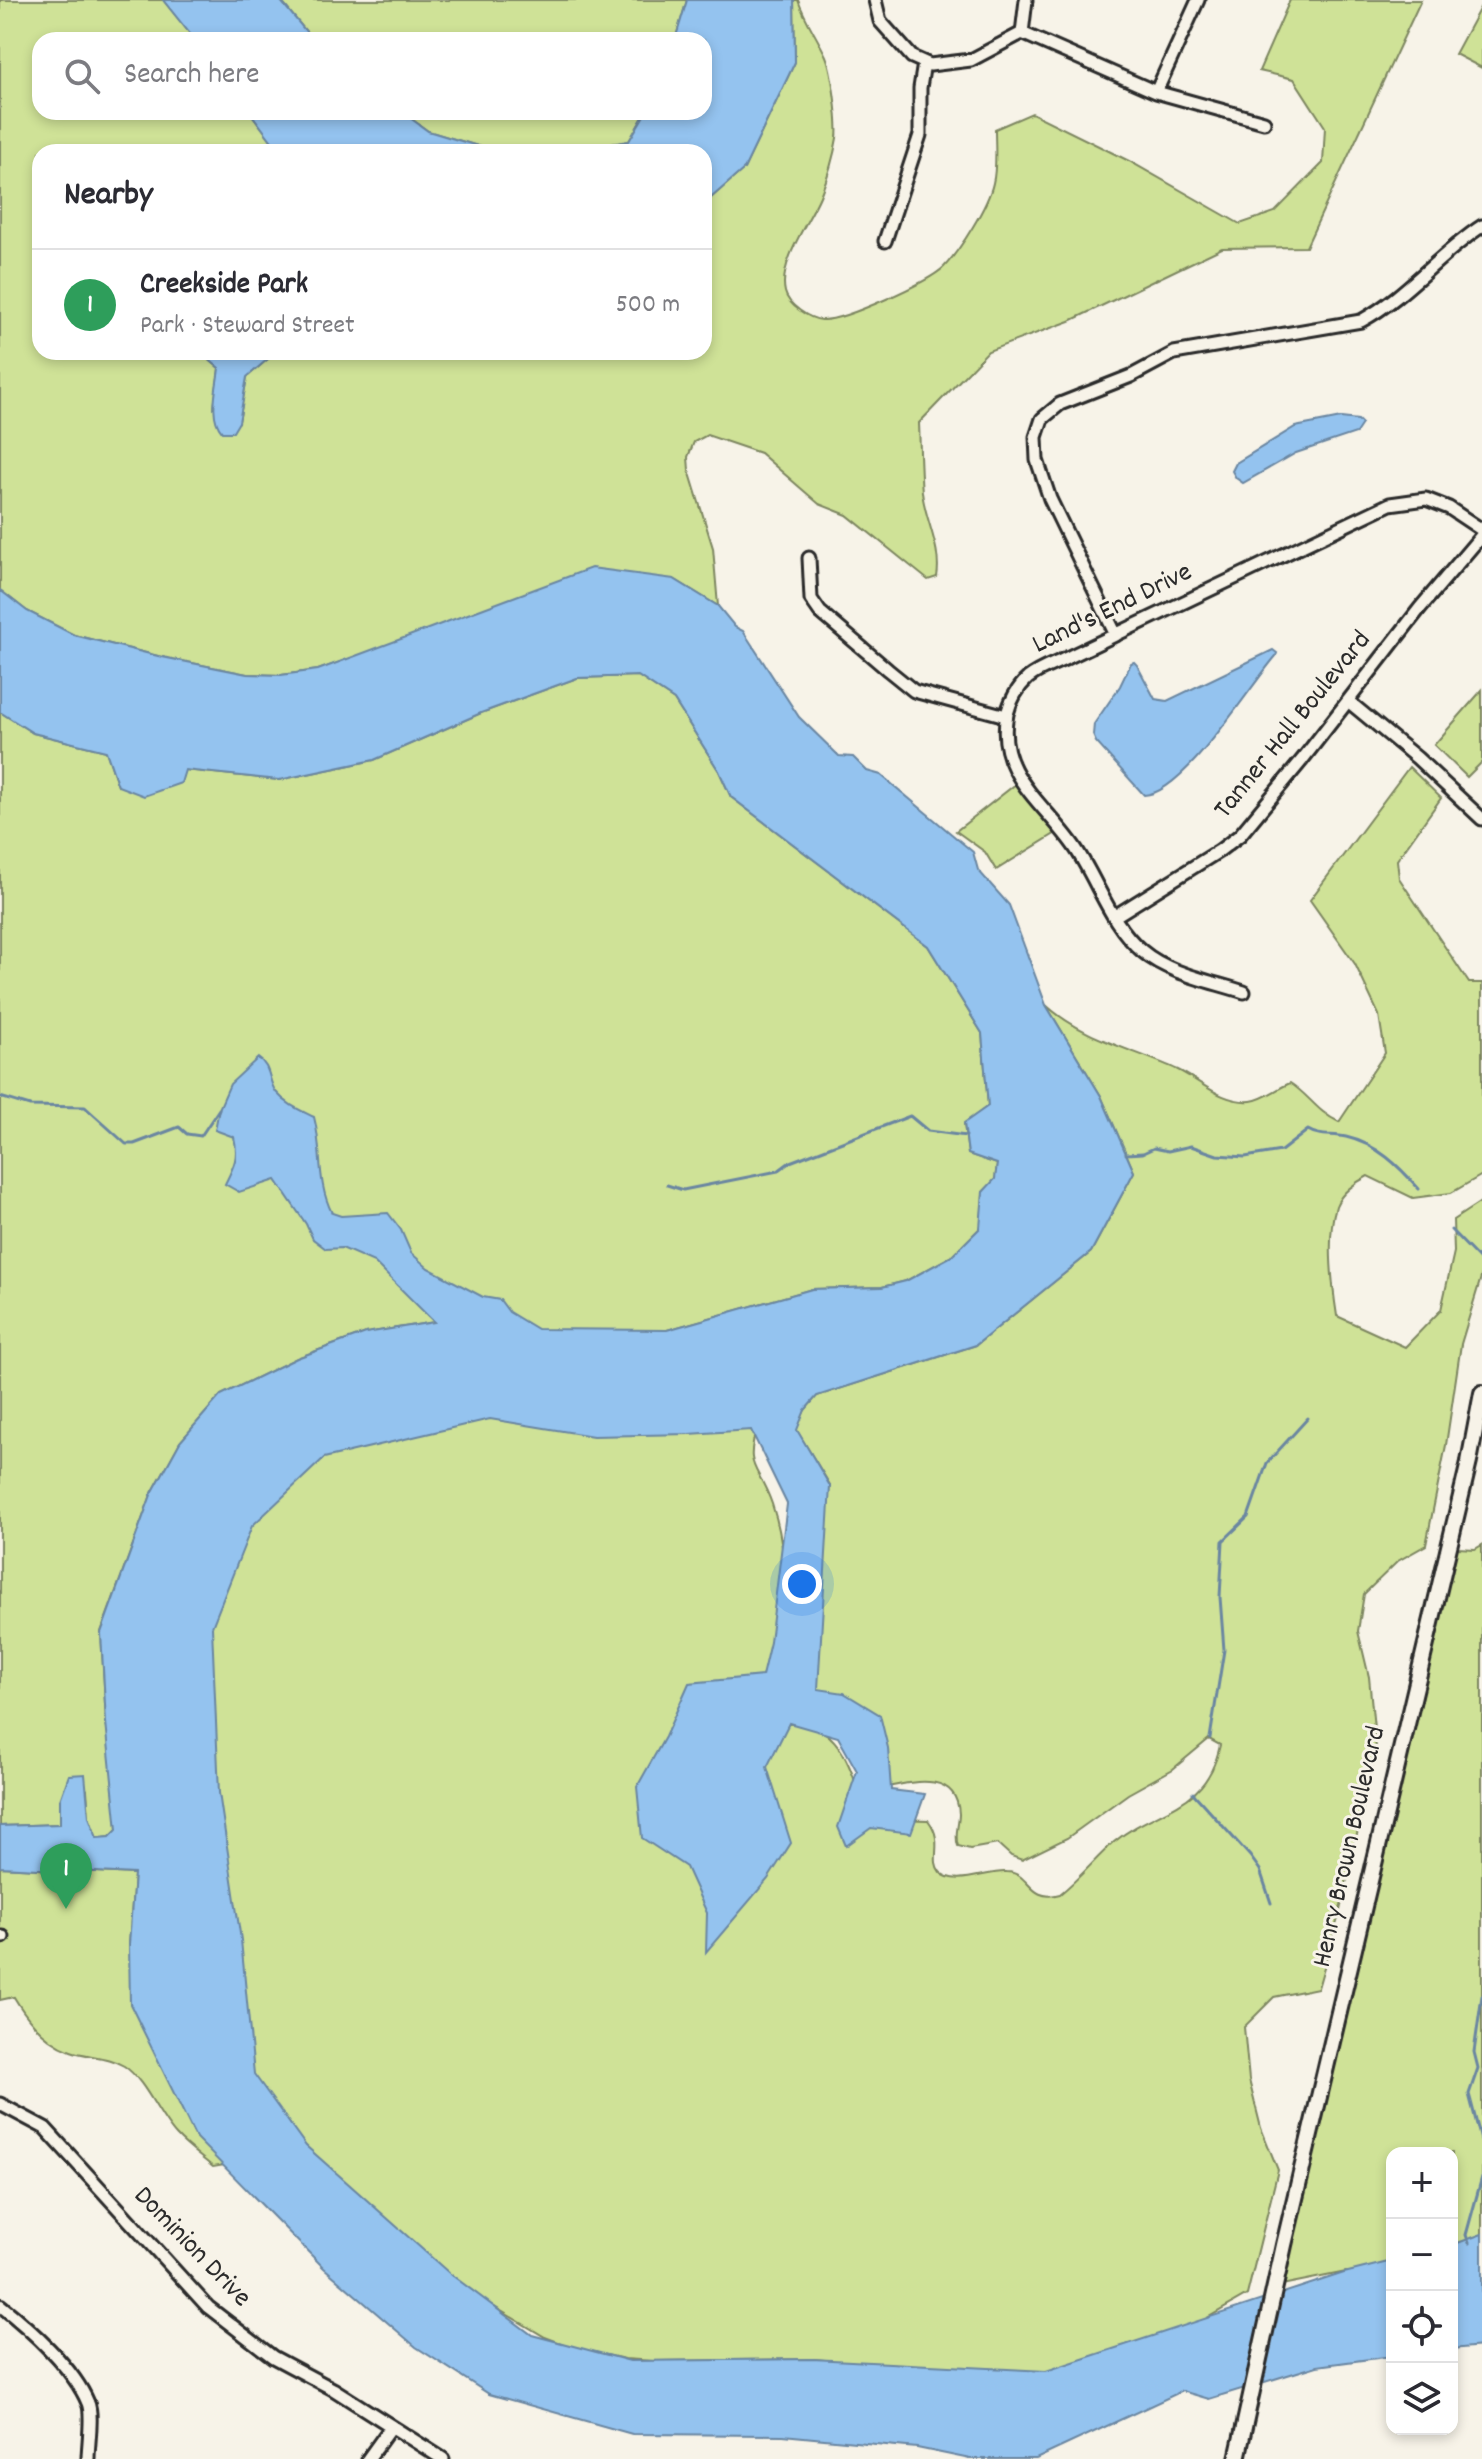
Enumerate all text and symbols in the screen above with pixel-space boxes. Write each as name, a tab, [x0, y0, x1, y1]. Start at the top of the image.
search box	[32, 32, 712, 120]
icon: search	[60, 54, 104, 98]
text: Search here	[124, 55, 260, 98]
text: Nearby	[64, 172, 153, 221]
text: Creekside Park	[140, 265, 308, 308]
text: 1	[87, 287, 93, 324]
text: 500 m	[616, 287, 680, 324]
text: Park · Steward Street	[140, 308, 355, 345]
street label: Land's End Drive	[1026, 554, 1200, 666]
street label: Tanner Hall Boulevard	[1206, 623, 1382, 829]
your location	[782, 1564, 822, 1604]
street label: Henry Brown Boulevard	[1304, 1722, 1398, 1972]
pin: 1	[40, 1843, 92, 1909]
map controls	[1386, 2147, 1458, 2435]
button: +	[1386, 2147, 1458, 2219]
street label: Dominion Drive	[123, 2178, 259, 2318]
button: −	[1386, 2219, 1458, 2291]
button: locate	[1386, 2291, 1458, 2363]
button: layers	[1386, 2363, 1458, 2435]

